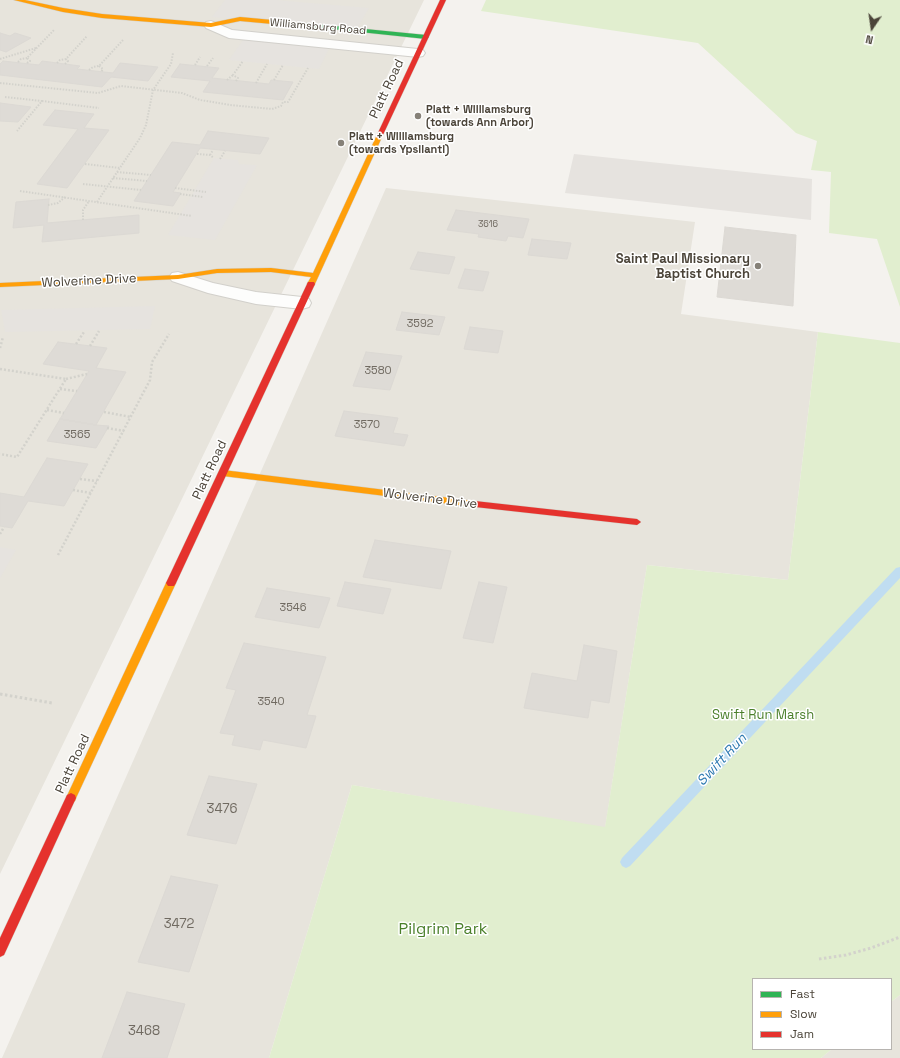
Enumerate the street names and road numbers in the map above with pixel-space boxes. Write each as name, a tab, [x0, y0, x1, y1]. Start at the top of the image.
street label: Williamsburg Road	[269, 16, 367, 38]
street label: Platt Road	[366, 57, 408, 121]
street label: Wolverine Drive	[41, 271, 137, 291]
street label: Platt Road	[189, 438, 231, 502]
street label: Wolverine Drive	[382, 485, 478, 513]
street label: Platt Road	[52, 732, 94, 796]

